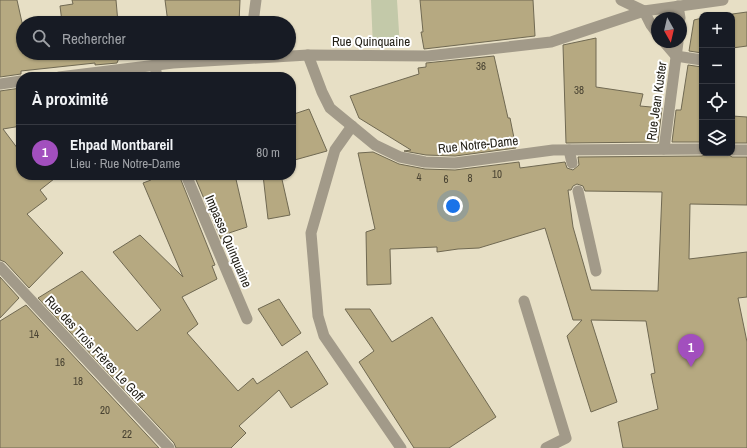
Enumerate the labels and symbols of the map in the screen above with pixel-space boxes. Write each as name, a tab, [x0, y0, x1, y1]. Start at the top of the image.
north arrow	[651, 12, 687, 48]
street label: Rue Quinquaine	[332, 33, 410, 50]
house number: 36	[476, 59, 486, 73]
street label: Rue Jean Kuster	[643, 60, 671, 142]
house number: 38	[574, 83, 584, 97]
street label: Rue Notre-Dame	[437, 132, 519, 157]
house number: 10	[492, 167, 502, 181]
house number: 4	[416, 170, 422, 184]
house number: 8	[467, 171, 473, 185]
house number: 6	[443, 172, 449, 186]
street label: Impasse Quinquaine	[201, 192, 256, 290]
your location	[443, 196, 463, 216]
street label: Rue des Trois Frères Le Goff	[41, 292, 148, 405]
house number: 14	[29, 327, 39, 341]
pin: 1	[678, 334, 704, 367]
house number: 16	[55, 355, 65, 369]
house number: 18	[73, 374, 83, 388]
house number: 20	[100, 403, 110, 417]
house number: 22	[122, 427, 132, 441]

